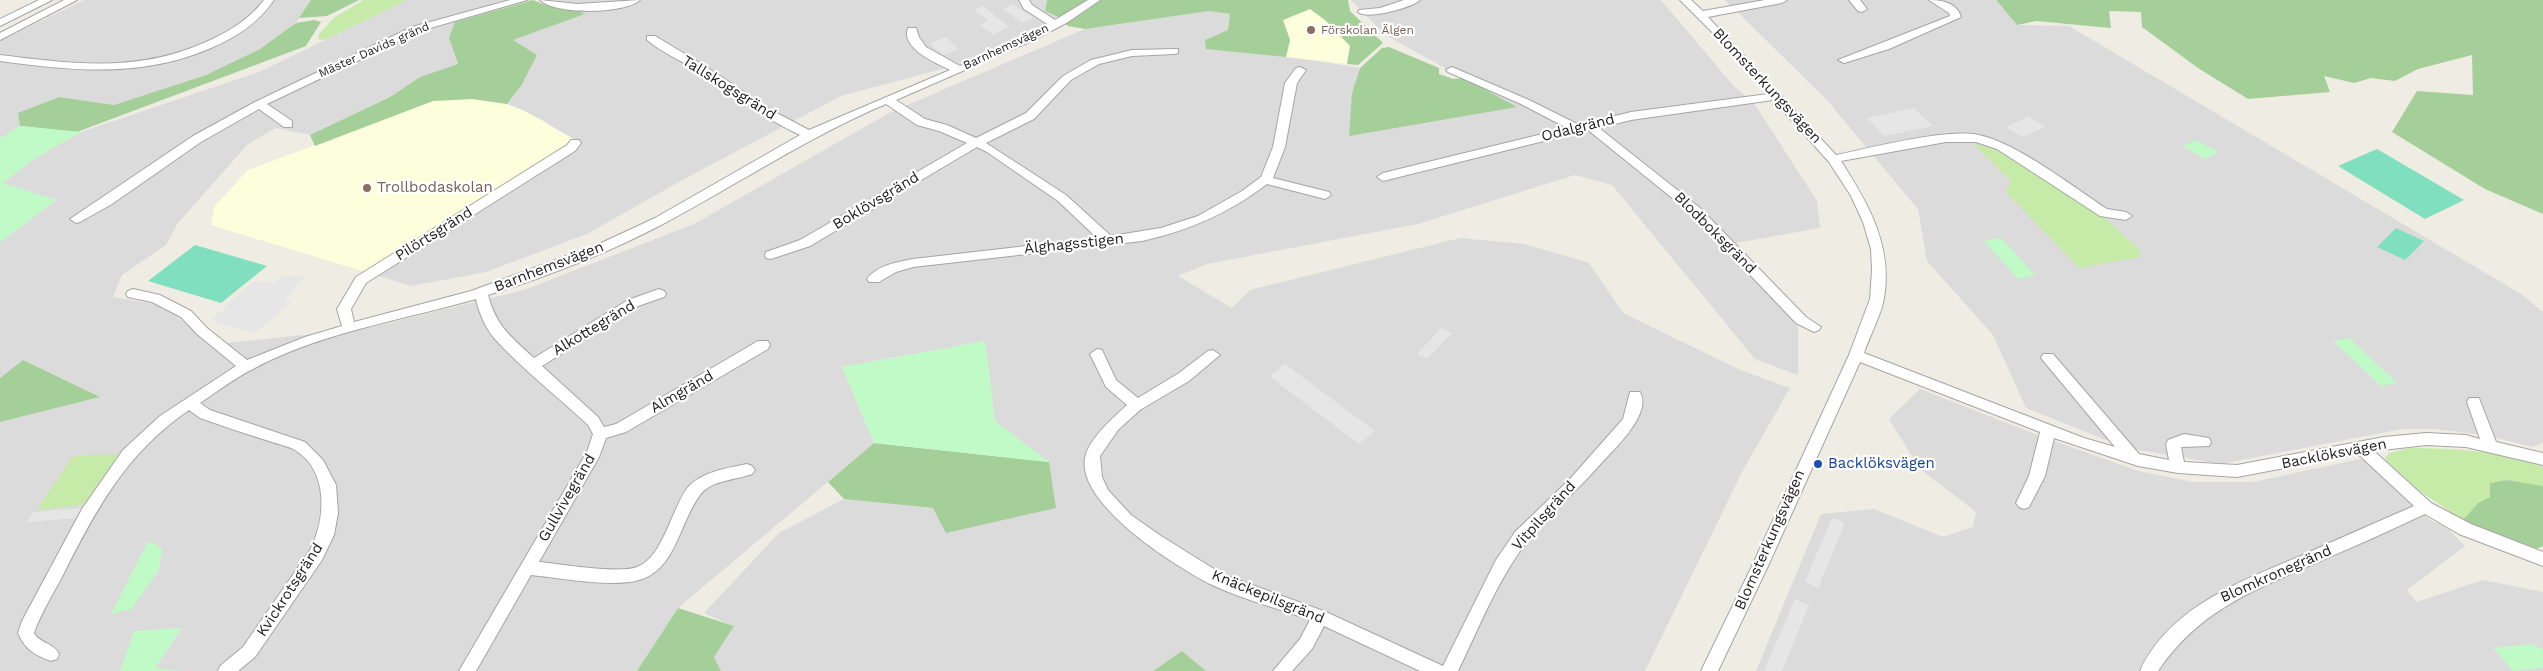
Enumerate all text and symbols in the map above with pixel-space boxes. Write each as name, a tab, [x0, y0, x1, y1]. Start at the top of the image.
street label: Mäster Davids gränd	[316, 19, 432, 81]
street label: Barnhemsvägen	[961, 21, 1051, 73]
place label: Förskolan Älgen	[1321, 23, 1414, 37]
marker: Förskolan Älgen	[1305, 24, 1317, 36]
street label: Blomsterkungsvägen	[1709, 25, 1825, 147]
street label: Tallskogsgränd	[679, 52, 779, 124]
street label: Odalgränd	[1540, 110, 1616, 146]
street label: Boklövsgränd	[830, 168, 922, 234]
place label: Trollbodaskolan	[377, 179, 493, 197]
marker: Trollbodaskolan	[361, 182, 373, 194]
street label: Blodboksgränd	[1670, 188, 1760, 278]
street label: Pilörtsgränd	[392, 203, 476, 265]
street label: Älghagsstigen	[1023, 230, 1125, 258]
street label: Barnhemsvägen	[492, 238, 606, 296]
street label: Alkottegränd	[550, 296, 638, 360]
street label: Almgränd	[647, 367, 717, 417]
street label: Backlöksvägen	[2280, 435, 2388, 473]
street label: Gullvivegränd	[535, 451, 599, 545]
place label: Backlöksvägen	[1828, 455, 1935, 473]
marker: Backlöksvägen	[1812, 458, 1824, 470]
street label: Blomsterkungsvägen	[1731, 467, 1809, 613]
street label: Vitpilsgränd	[1508, 478, 1580, 554]
street label: Kvickrotsgränd	[253, 540, 327, 640]
street label: Blomkronegränd	[2217, 541, 2335, 607]
street label: Knäckepilsgränd	[1209, 566, 1327, 628]

